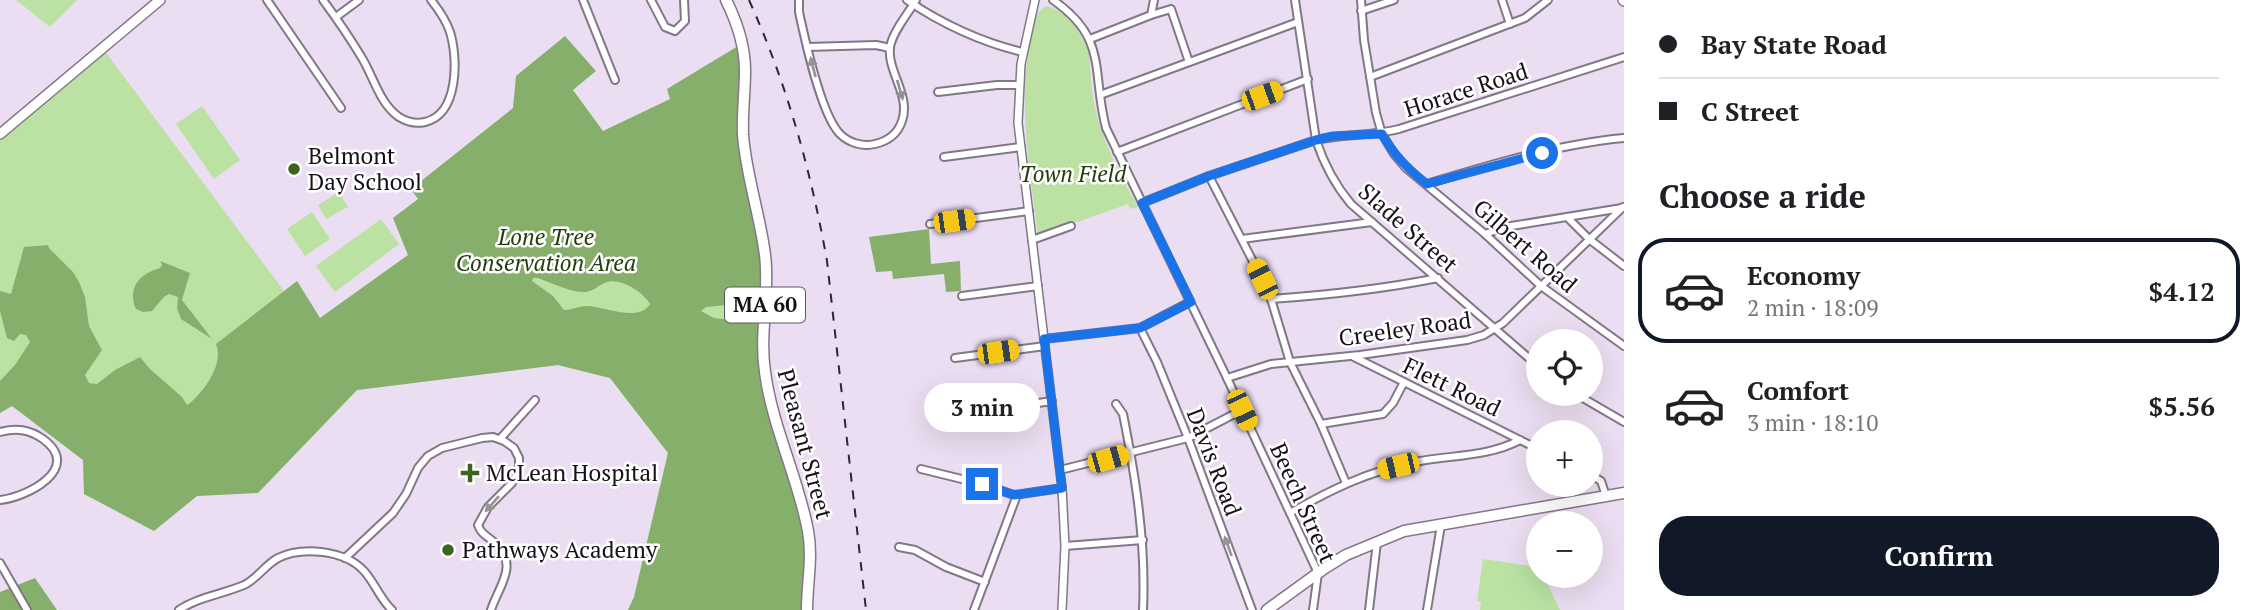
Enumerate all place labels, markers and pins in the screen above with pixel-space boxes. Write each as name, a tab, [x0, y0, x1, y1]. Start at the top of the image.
place label: Belmont Day School	[308, 140, 422, 197]
marker: Belmont Day School	[286, 161, 302, 177]
place label: McLean Hospital	[486, 457, 658, 488]
marker: McLean Hospital	[460, 463, 480, 483]
place label: Pathways Academy	[462, 534, 658, 565]
marker: Pathways Academy	[440, 542, 456, 558]

